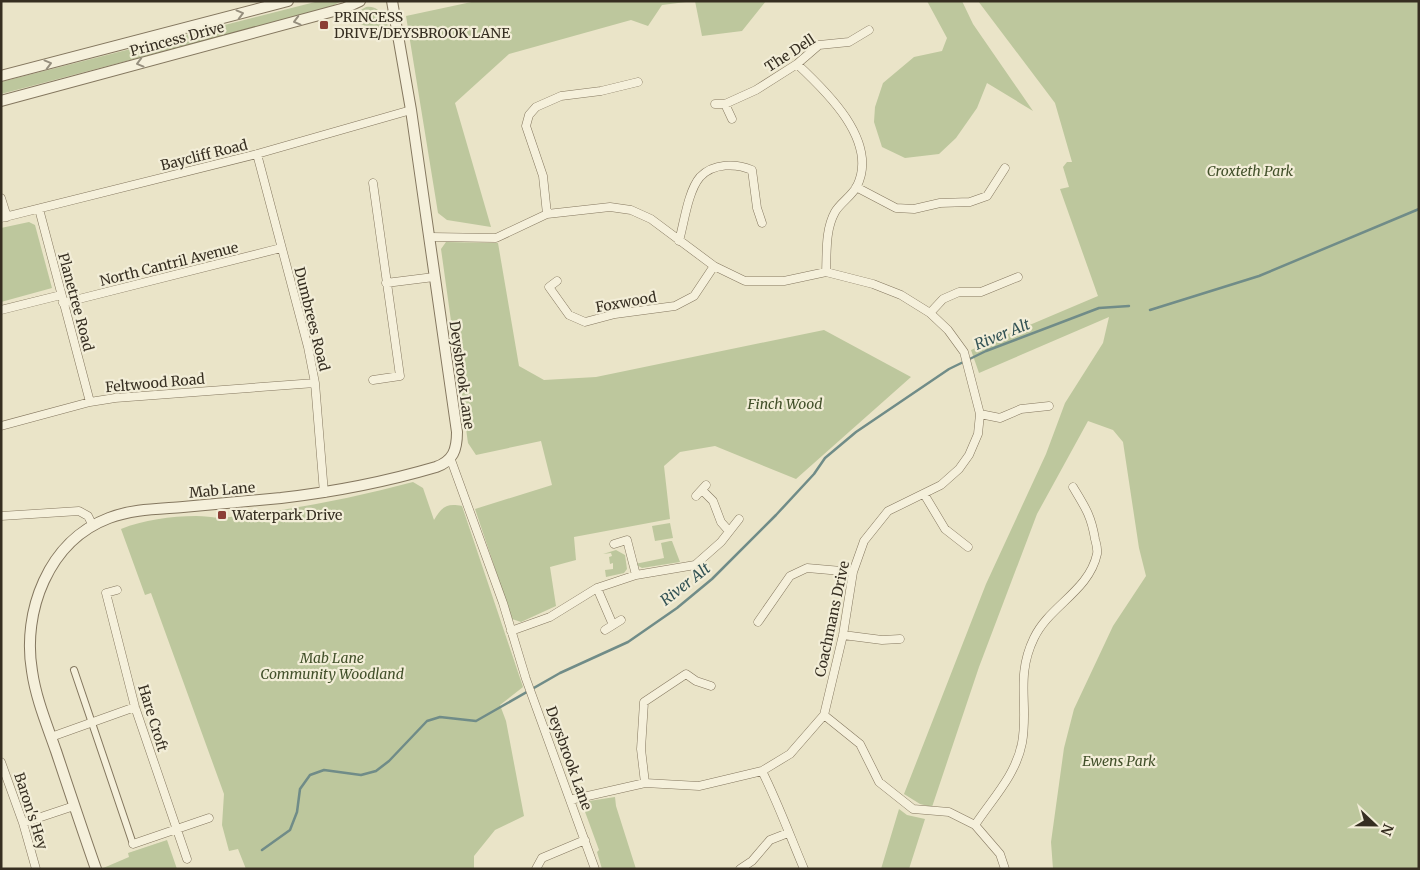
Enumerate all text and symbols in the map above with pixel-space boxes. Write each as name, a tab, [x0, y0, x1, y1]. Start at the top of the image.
place label: PRINCESS DRIVE/DEYSBROOK LANE	[334, 8, 510, 42]
one-way arrow	[235, 9, 244, 20]
one-way arrow	[292, 15, 301, 26]
street label: Princess Drive	[128, 18, 226, 60]
marker: PRINCESS DRIVE/DEYSBROOK LANE	[318, 19, 330, 31]
street label: The Dell	[761, 30, 819, 76]
one-way arrow	[136, 58, 144, 68]
one-way arrow	[44, 59, 52, 69]
street label: Baycliff Road	[159, 135, 250, 174]
park label: Croxteth Park	[1207, 162, 1294, 180]
street label: North Cantril Avenue	[98, 238, 240, 290]
street label: Planetree Road	[54, 251, 98, 354]
street label: Dumbrees Road	[290, 265, 334, 373]
street label: Foxwood	[594, 288, 659, 316]
water label: River Alt	[971, 314, 1033, 354]
street label: Deysbrook Lane	[445, 320, 479, 430]
street label: Feltwood Road	[105, 370, 206, 396]
park label: Finch Wood	[747, 395, 822, 413]
street label: Mab Lane	[188, 478, 256, 502]
place label: Waterpark Drive	[231, 506, 342, 524]
marker: Waterpark Drive	[216, 509, 228, 521]
water label: River Alt	[656, 558, 714, 609]
street label: Coachmans Drive	[811, 559, 853, 679]
park label: Mab Lane Community Woodland	[260, 649, 404, 683]
street label: Hare Croft	[134, 682, 172, 754]
street label: Deysbrook Lane	[542, 704, 596, 812]
park label: Ewens Park	[1082, 752, 1156, 770]
street label: Baron's Hey	[10, 770, 52, 853]
north arrow	[1350, 800, 1400, 850]
text: N	[1377, 821, 1397, 838]

